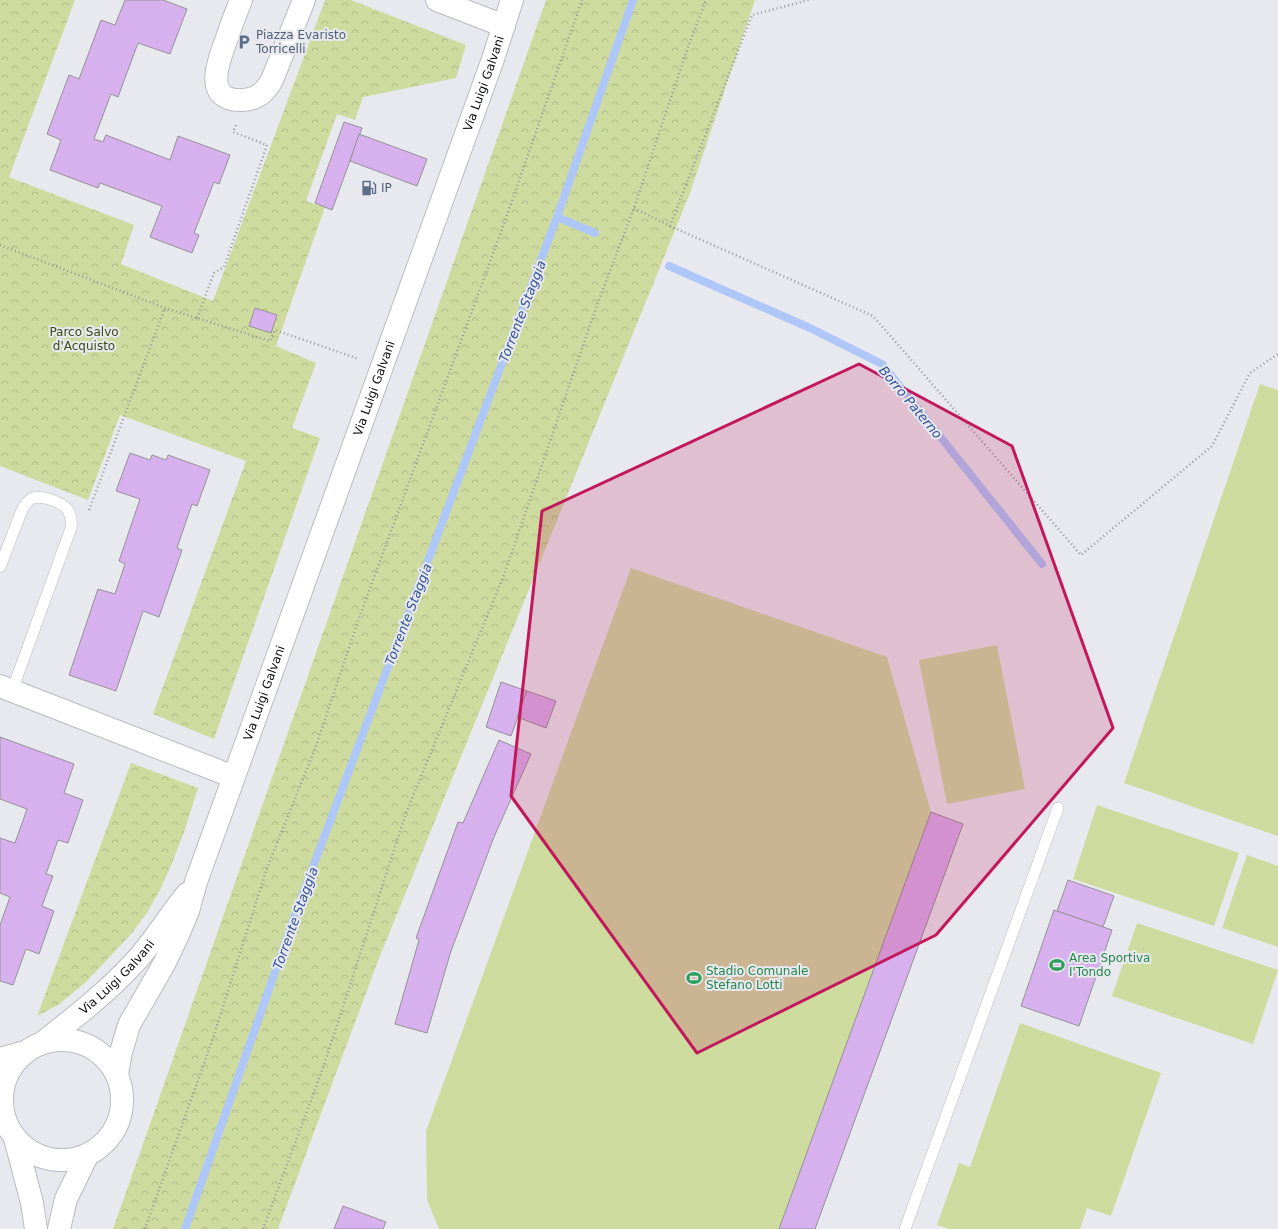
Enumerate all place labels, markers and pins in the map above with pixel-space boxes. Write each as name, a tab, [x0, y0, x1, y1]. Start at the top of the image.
place label: Piazza Evaristo Torricelli	[255, 28, 346, 56]
parking icon: Piazza Evaristo Torricelli	[235, 33, 253, 51]
fuel station icon: IP	[360, 179, 378, 197]
place label: IP	[381, 181, 392, 195]
place label: Area Sportiva I'Tondo	[1069, 951, 1150, 979]
sports icon: Area Sportiva I'Tondo	[1048, 956, 1066, 974]
place label: Stadio Comunale Stefano Lotti	[706, 964, 808, 992]
sports icon: Stadio Comunale Stefano Lotti	[685, 969, 703, 987]

